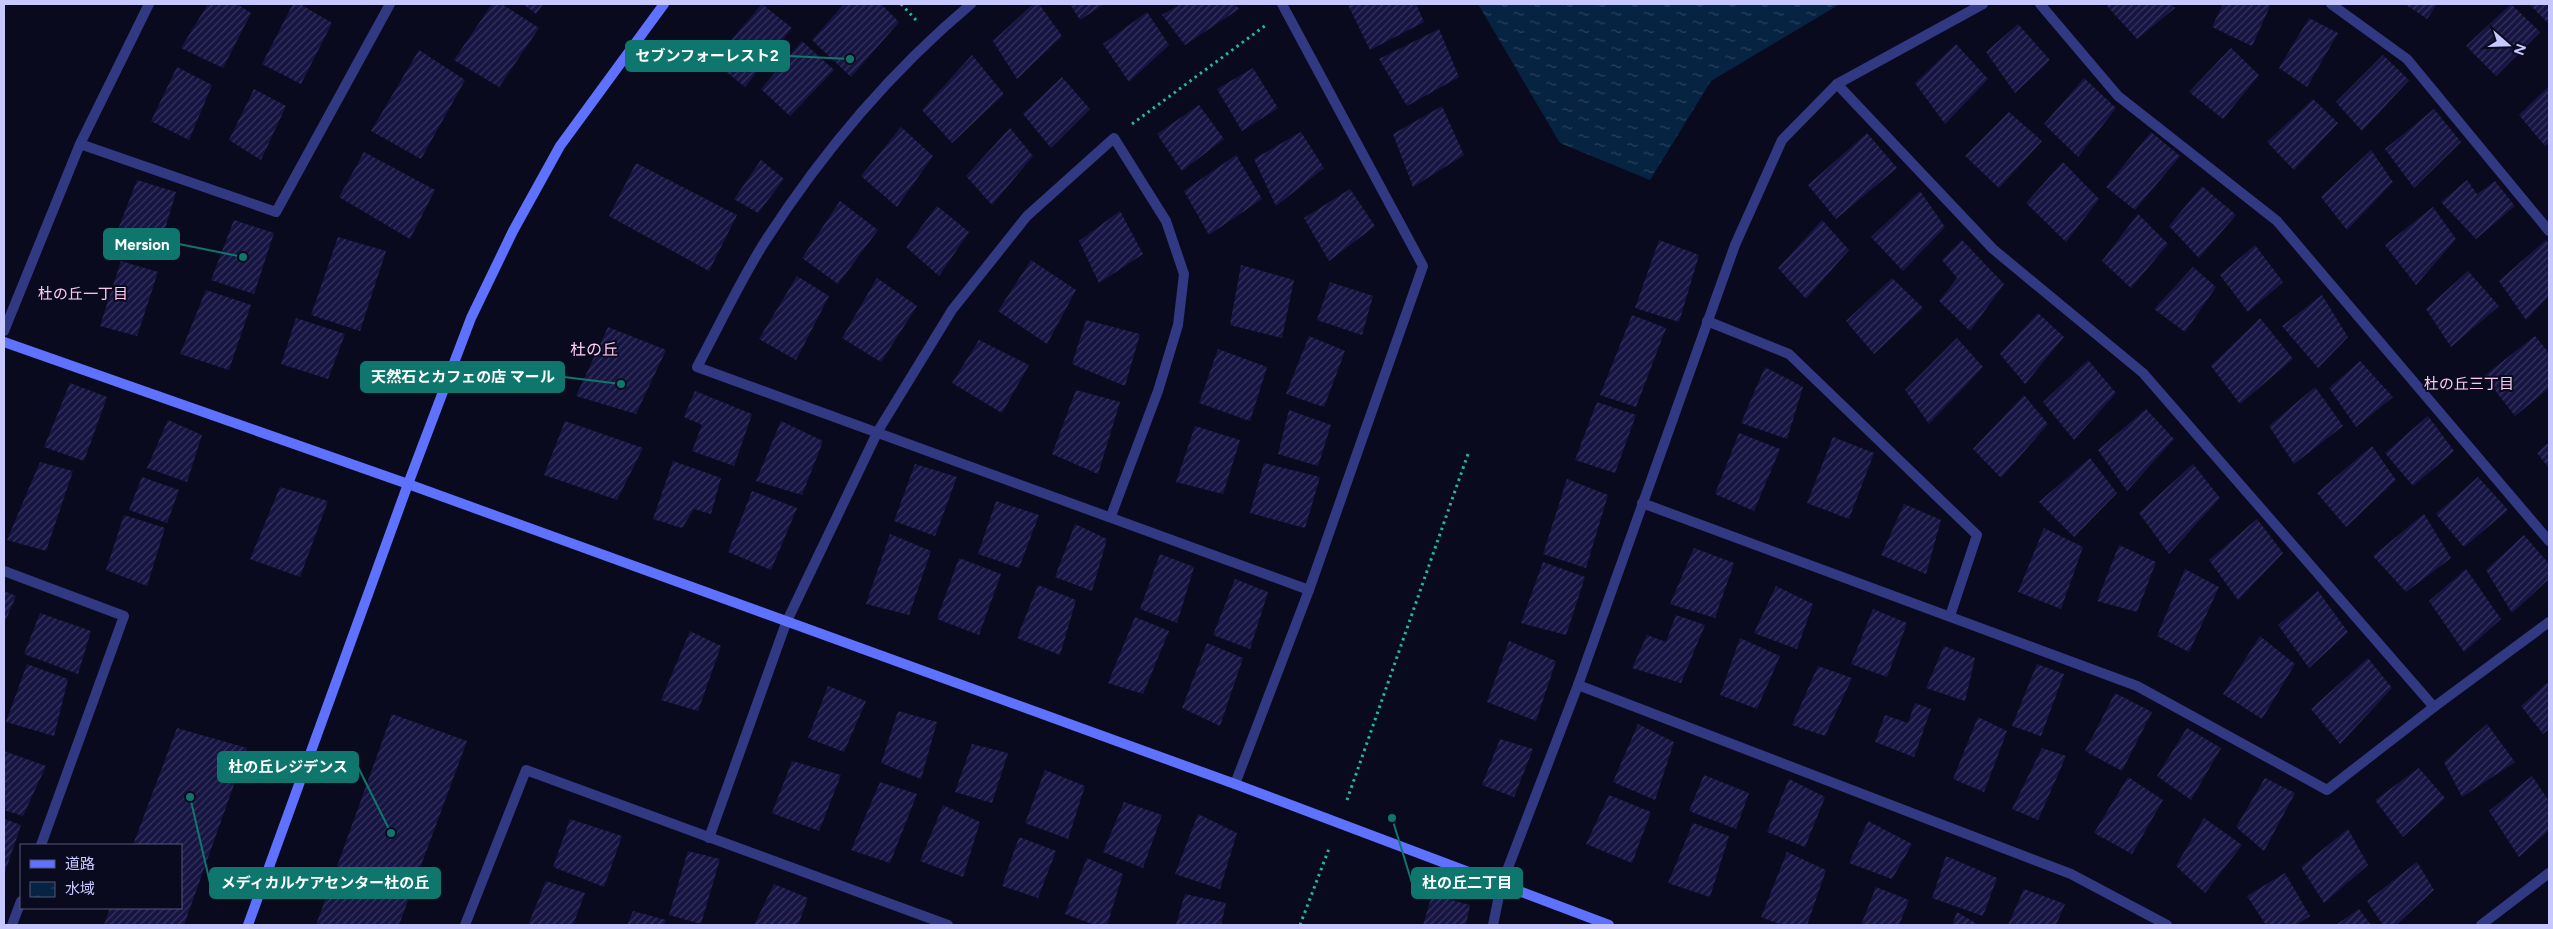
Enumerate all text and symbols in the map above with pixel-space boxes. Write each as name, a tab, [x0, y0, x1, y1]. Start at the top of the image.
north arrow	[2483, 20, 2533, 70]
callout: セブンフォーレスト2	[626, 41, 789, 71]
text: N	[2510, 41, 2530, 57]
text: セブンフォーレスト2	[635, 47, 779, 65]
callout: Mersion	[104, 229, 179, 259]
text: Mersion	[114, 236, 170, 254]
district label: 杜の丘一丁目	[38, 285, 128, 303]
district label: 杜の丘	[570, 340, 618, 359]
callout: 天然石とカフェの店 マール	[361, 362, 564, 392]
text: 天然石とカフェの店 マール	[371, 368, 555, 386]
district label: 杜の丘三丁目	[2424, 375, 2514, 393]
callout: 杜の丘レジデンス	[218, 752, 358, 782]
text: 杜の丘レジデンス	[228, 758, 348, 776]
legend	[20, 844, 182, 909]
text: 道路	[65, 855, 95, 873]
callout: メディカルケアセンター杜の丘	[210, 868, 440, 898]
callout: 杜の丘二丁目	[1412, 868, 1522, 898]
text: メディカルケアセンター杜の丘	[221, 874, 429, 892]
text: 杜の丘二丁目	[1422, 874, 1512, 892]
text: 水域	[65, 880, 95, 898]

